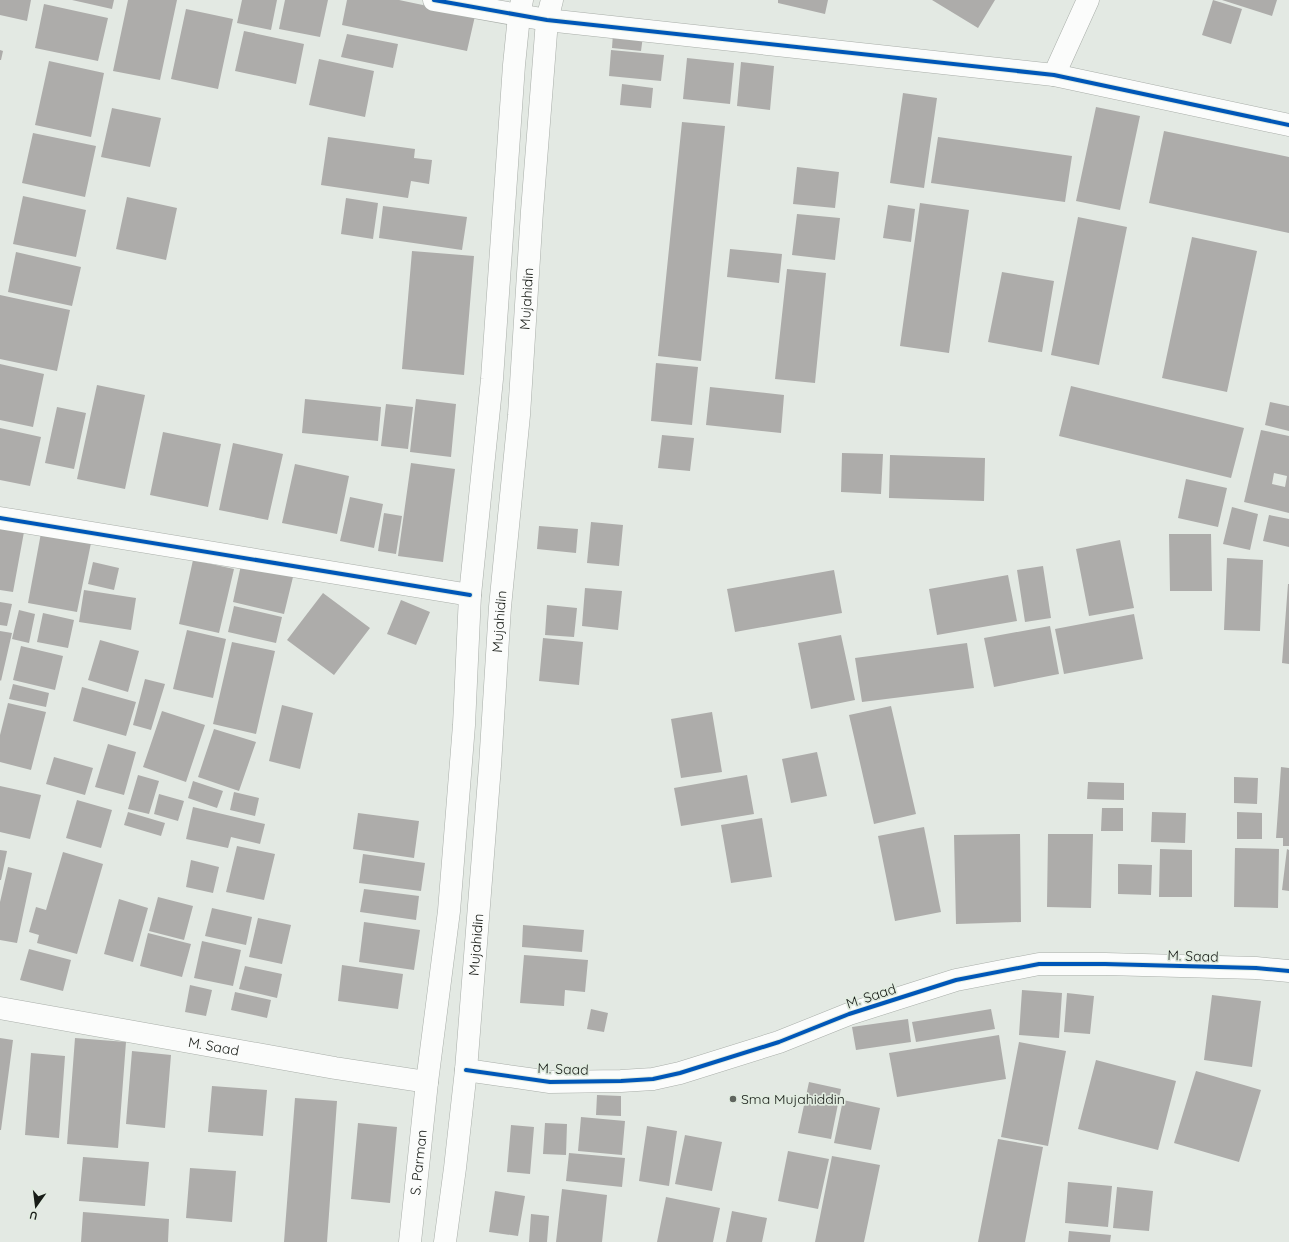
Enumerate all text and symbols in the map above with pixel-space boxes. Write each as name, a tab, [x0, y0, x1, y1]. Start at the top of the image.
street label: Mujahidin	[515, 267, 537, 330]
street label: Mujahidin	[488, 590, 511, 653]
street label: Mujahidin	[464, 913, 487, 976]
street label: M. Saad	[1167, 946, 1219, 966]
street label: M. Saad	[844, 979, 898, 1013]
street label: M. Saad	[187, 1033, 240, 1060]
street label: M. Saad	[537, 1059, 589, 1079]
place label: Sma Mujahiddin	[741, 1090, 845, 1108]
marker: Sma Mujahiddin	[728, 1094, 738, 1104]
street label: S. Parman	[406, 1129, 431, 1196]
north arrow	[16, 1186, 56, 1226]
text: U	[28, 1208, 39, 1223]

